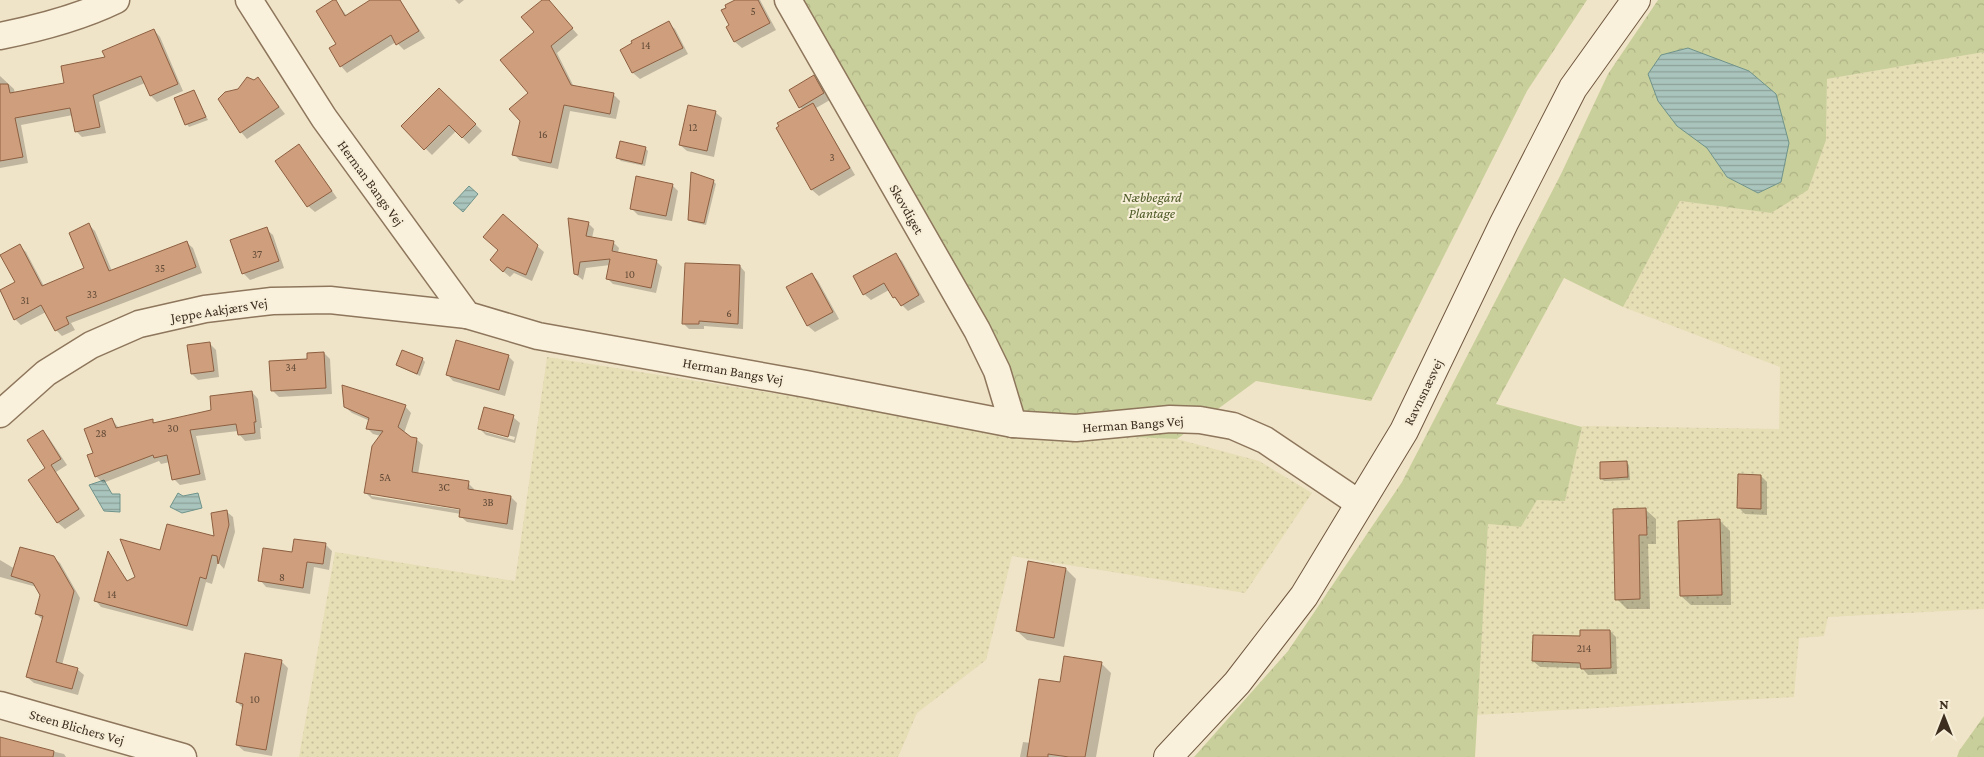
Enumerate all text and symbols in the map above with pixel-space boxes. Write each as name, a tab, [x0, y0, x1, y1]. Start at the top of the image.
house number: 5	[750, 5, 756, 17]
house number: 14	[641, 39, 651, 51]
house number: 12	[689, 121, 697, 133]
house number: 16	[538, 128, 548, 140]
street label: Herman Bangs Vej	[334, 137, 407, 229]
house number: 3	[829, 151, 835, 163]
street label: Skovdiget	[886, 181, 928, 237]
park label: Næbbegård Plantage	[1122, 189, 1182, 221]
house number: 37	[252, 248, 262, 260]
house number: 35	[155, 262, 165, 274]
house number: 10	[625, 268, 635, 280]
house number: 33	[87, 288, 97, 300]
house number: 31	[21, 294, 30, 306]
street label: Jeppe Aakjærs Vej	[167, 294, 269, 327]
house number: 6	[726, 307, 732, 319]
street label: Herman Bangs Vej	[681, 354, 784, 389]
street label: Ravnsnæsvej	[1400, 356, 1447, 428]
house number: 34	[286, 361, 297, 373]
street label: Herman Bangs Vej	[1082, 412, 1184, 437]
house number: 30	[167, 422, 179, 434]
house number: 28	[95, 427, 107, 439]
house number: 5A	[379, 471, 391, 483]
house number: 3C	[438, 481, 450, 493]
house number: 3B	[482, 496, 494, 508]
house number: 8	[279, 571, 285, 583]
house number: 14	[107, 588, 117, 600]
house number: 214	[1577, 642, 1592, 654]
north arrow	[1919, 692, 1969, 742]
house number: 10	[250, 693, 260, 705]
text: N	[1939, 696, 1949, 712]
street label: Steen Blichers Vej	[27, 706, 126, 749]

